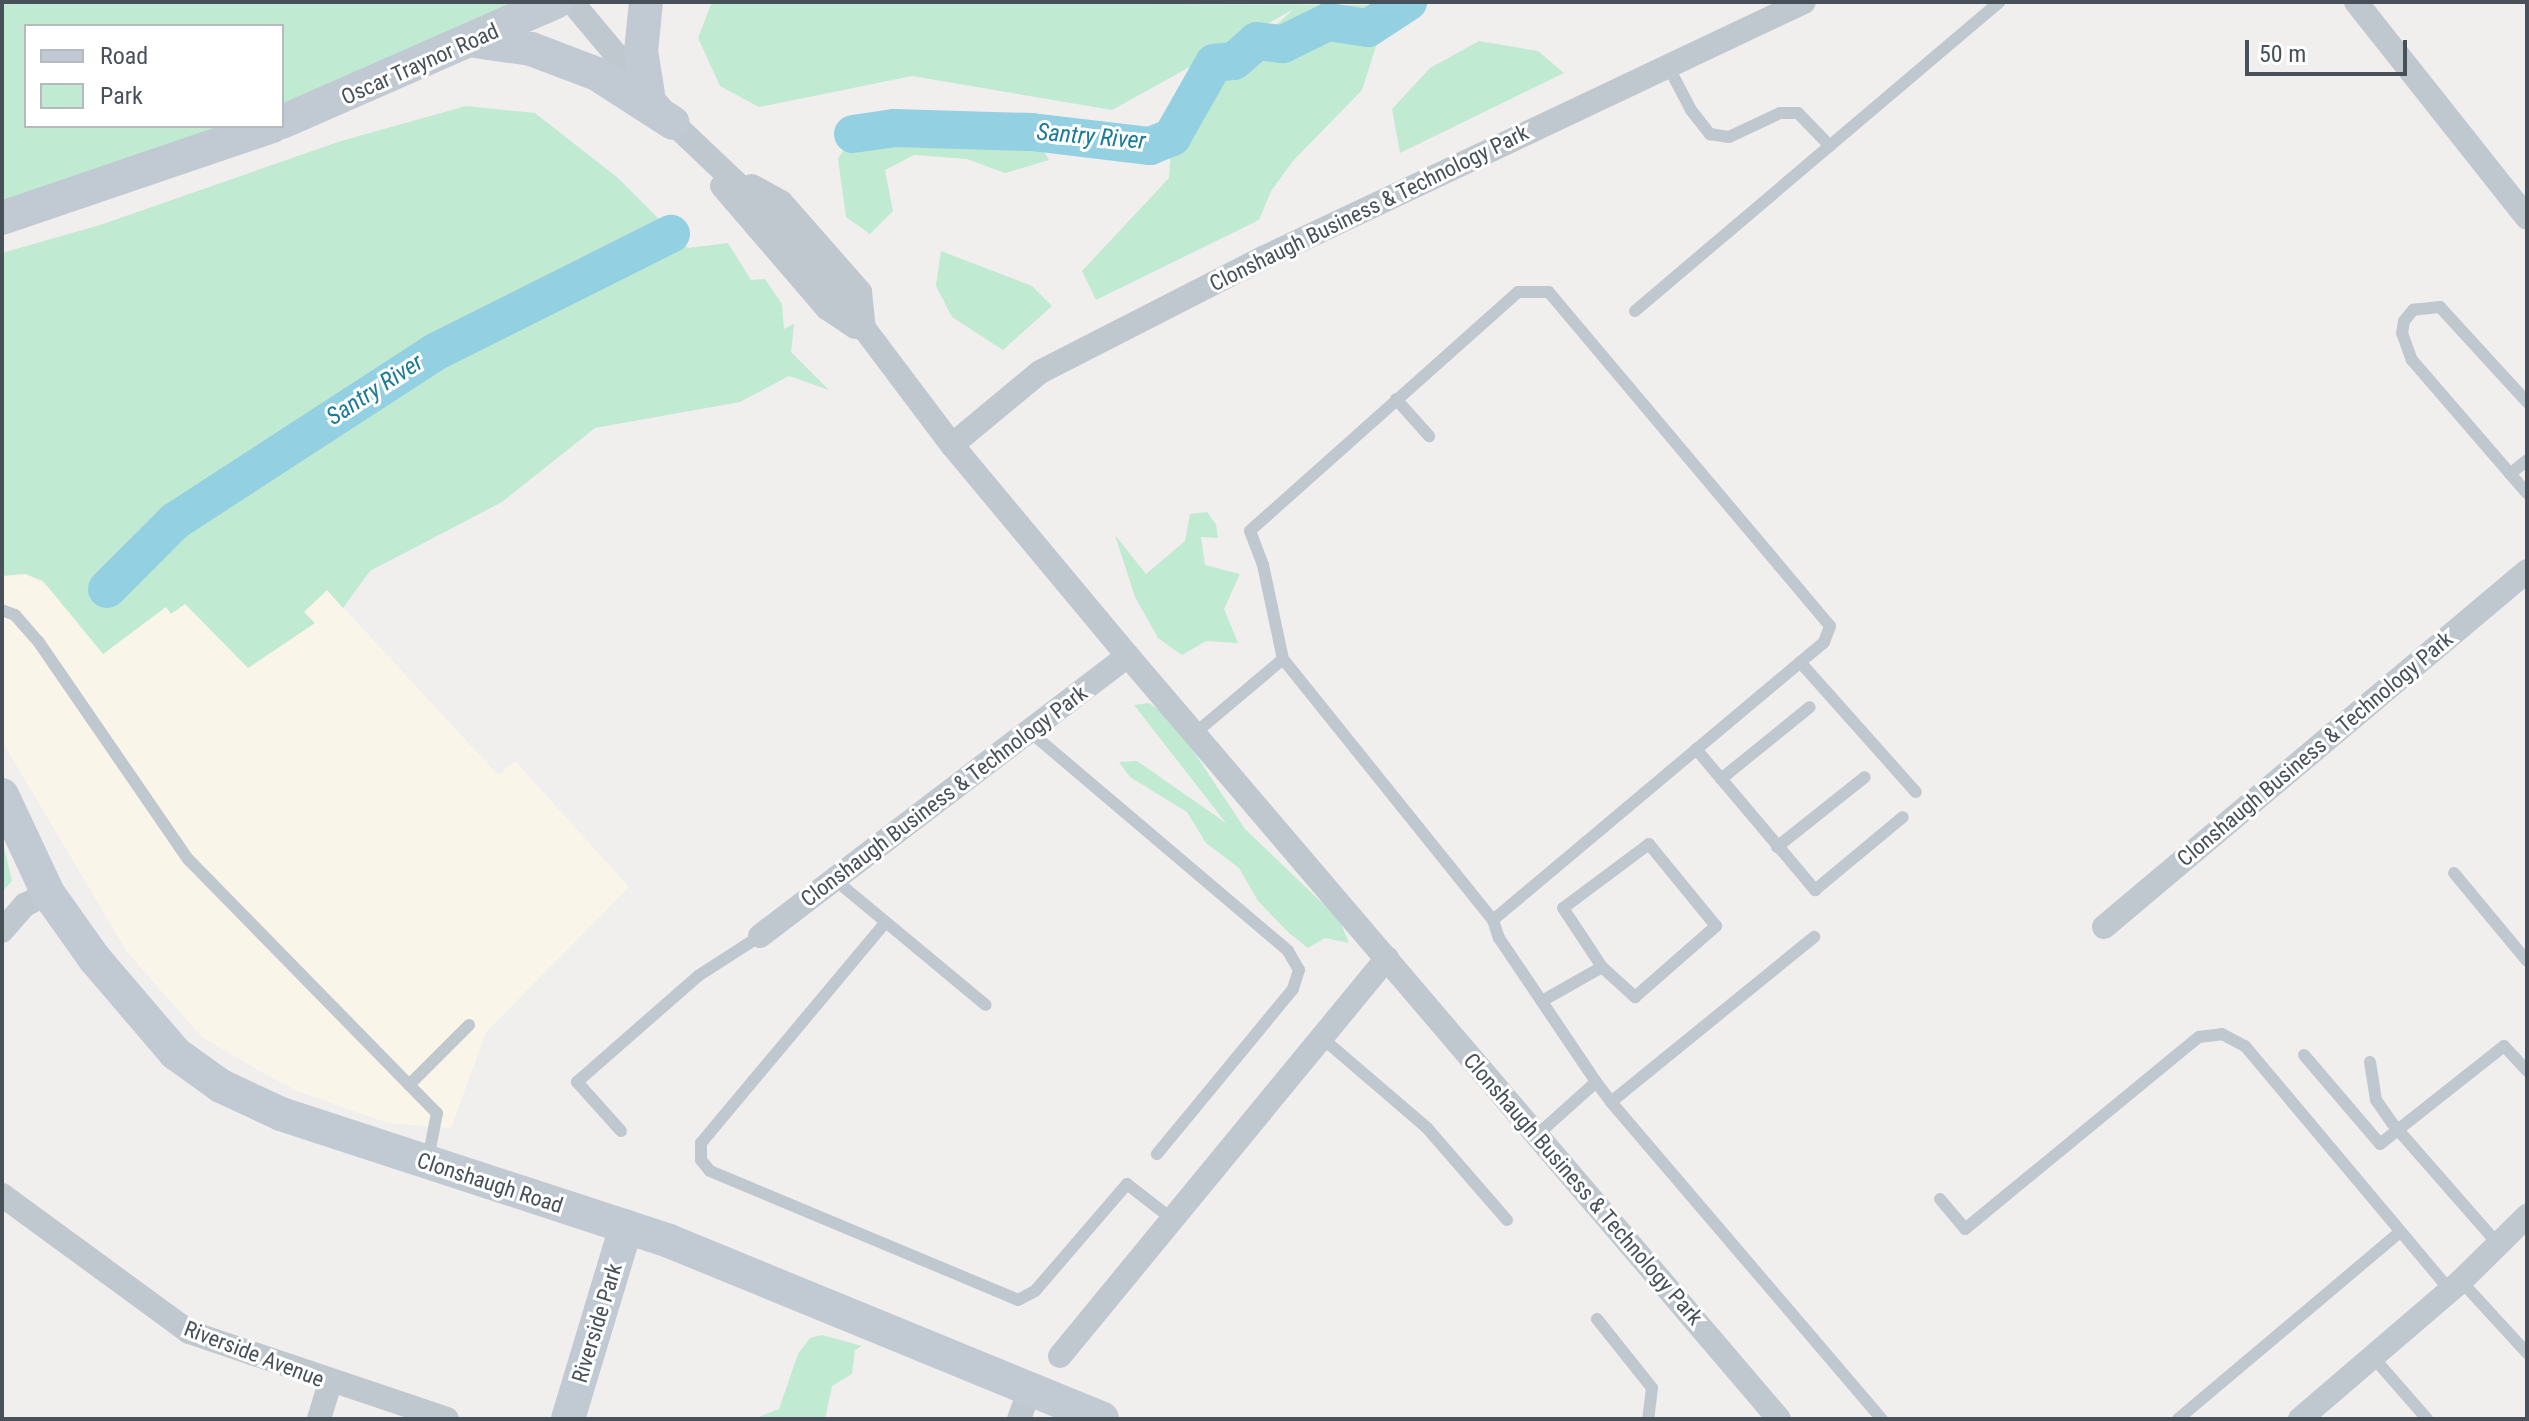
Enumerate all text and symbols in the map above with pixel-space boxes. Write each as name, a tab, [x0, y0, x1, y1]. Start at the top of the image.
street label: Oscar Traynor Road	[337, 17, 503, 111]
legend	[24, 24, 284, 128]
scale bar	[2249, 24, 2411, 74]
text: 50 m	[2259, 40, 2306, 68]
text: Road	[100, 42, 148, 70]
text: Park	[100, 82, 143, 110]
water label: Santry River	[1035, 118, 1147, 156]
street label: Clonshaugh Business & Technology Park	[1205, 119, 1533, 297]
water label: Santry River	[321, 348, 429, 432]
street label: Clonshaugh Business & Technology Park	[2172, 626, 2458, 872]
street label: Clonshaugh Business & Technology Park	[796, 680, 1092, 912]
street label: Clonshaugh Business & Technology Park	[1458, 1048, 1708, 1330]
street label: Clonshaugh Road	[414, 1147, 566, 1219]
street label: Riverside Park	[566, 1260, 628, 1386]
street label: Riverside Avenue	[180, 1315, 328, 1393]

